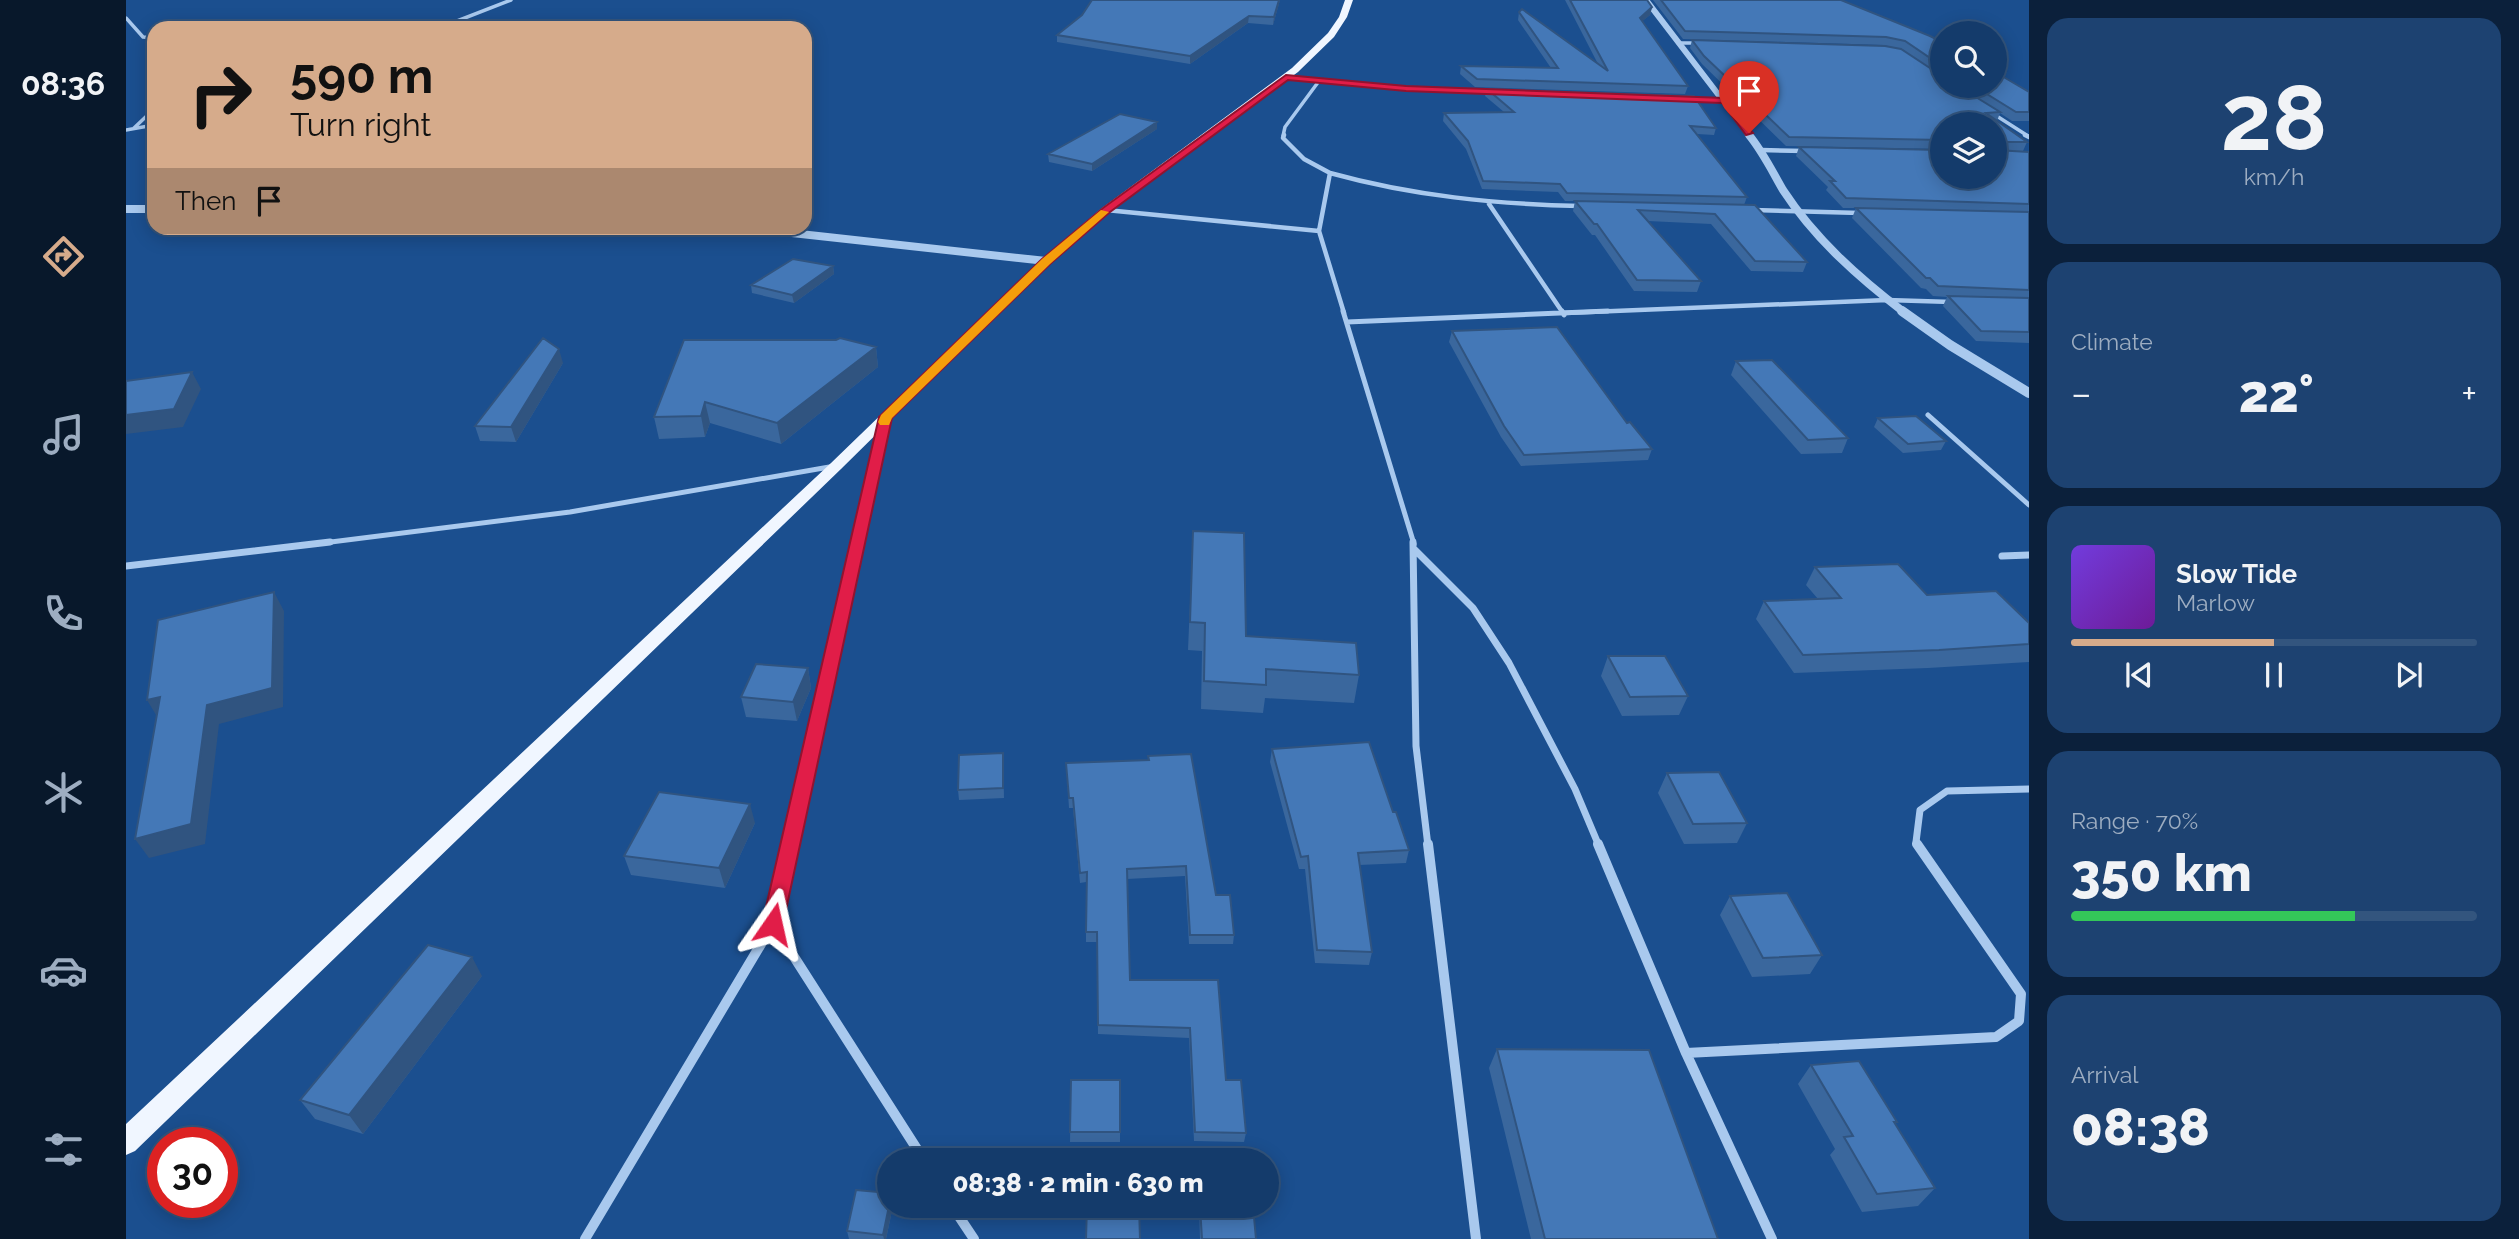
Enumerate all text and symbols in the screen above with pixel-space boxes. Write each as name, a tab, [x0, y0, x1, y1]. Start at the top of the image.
map controls	[1930, 21, 2007, 189]
button: search	[1930, 21, 2007, 98]
text: 590 m	[290, 47, 433, 104]
icon: right	[175, 49, 266, 140]
pin	[1719, 61, 1779, 133]
text: 28	[2221, 64, 2327, 171]
text: 08:36	[21, 65, 105, 102]
icon: arrive	[1730, 72, 1768, 110]
text: Turn right	[290, 106, 431, 143]
button: layers	[1930, 112, 2007, 189]
text: km/h	[2244, 163, 2304, 190]
icon: arrive	[250, 182, 288, 220]
text: Then	[175, 186, 236, 216]
icon: directions	[39, 232, 88, 281]
text: Climate	[2071, 328, 2153, 355]
text: 22°	[2239, 363, 2314, 424]
text: −	[2071, 371, 2091, 416]
text: +	[2461, 371, 2477, 416]
icon: music	[39, 410, 88, 459]
text: Slow Tide	[2176, 559, 2297, 589]
icon: phone	[39, 589, 88, 638]
text: Marlow	[2176, 589, 2255, 616]
icon: previous	[2120, 656, 2158, 694]
icon: pause	[2255, 656, 2293, 694]
icon: next	[2390, 656, 2428, 694]
icon: climate	[39, 768, 88, 817]
text: Range · 70%	[2071, 807, 2198, 834]
text: 350 km	[2071, 842, 2252, 903]
position arrow	[736, 887, 810, 961]
icon: car	[39, 946, 88, 995]
text: Arrival	[2071, 1061, 2138, 1088]
text: 08:38	[2071, 1096, 2210, 1157]
icon: filters	[39, 1125, 88, 1174]
speed limit sign: 30	[147, 1127, 238, 1218]
text: 08:38 · 2 min · 630 m	[952, 1168, 1204, 1198]

